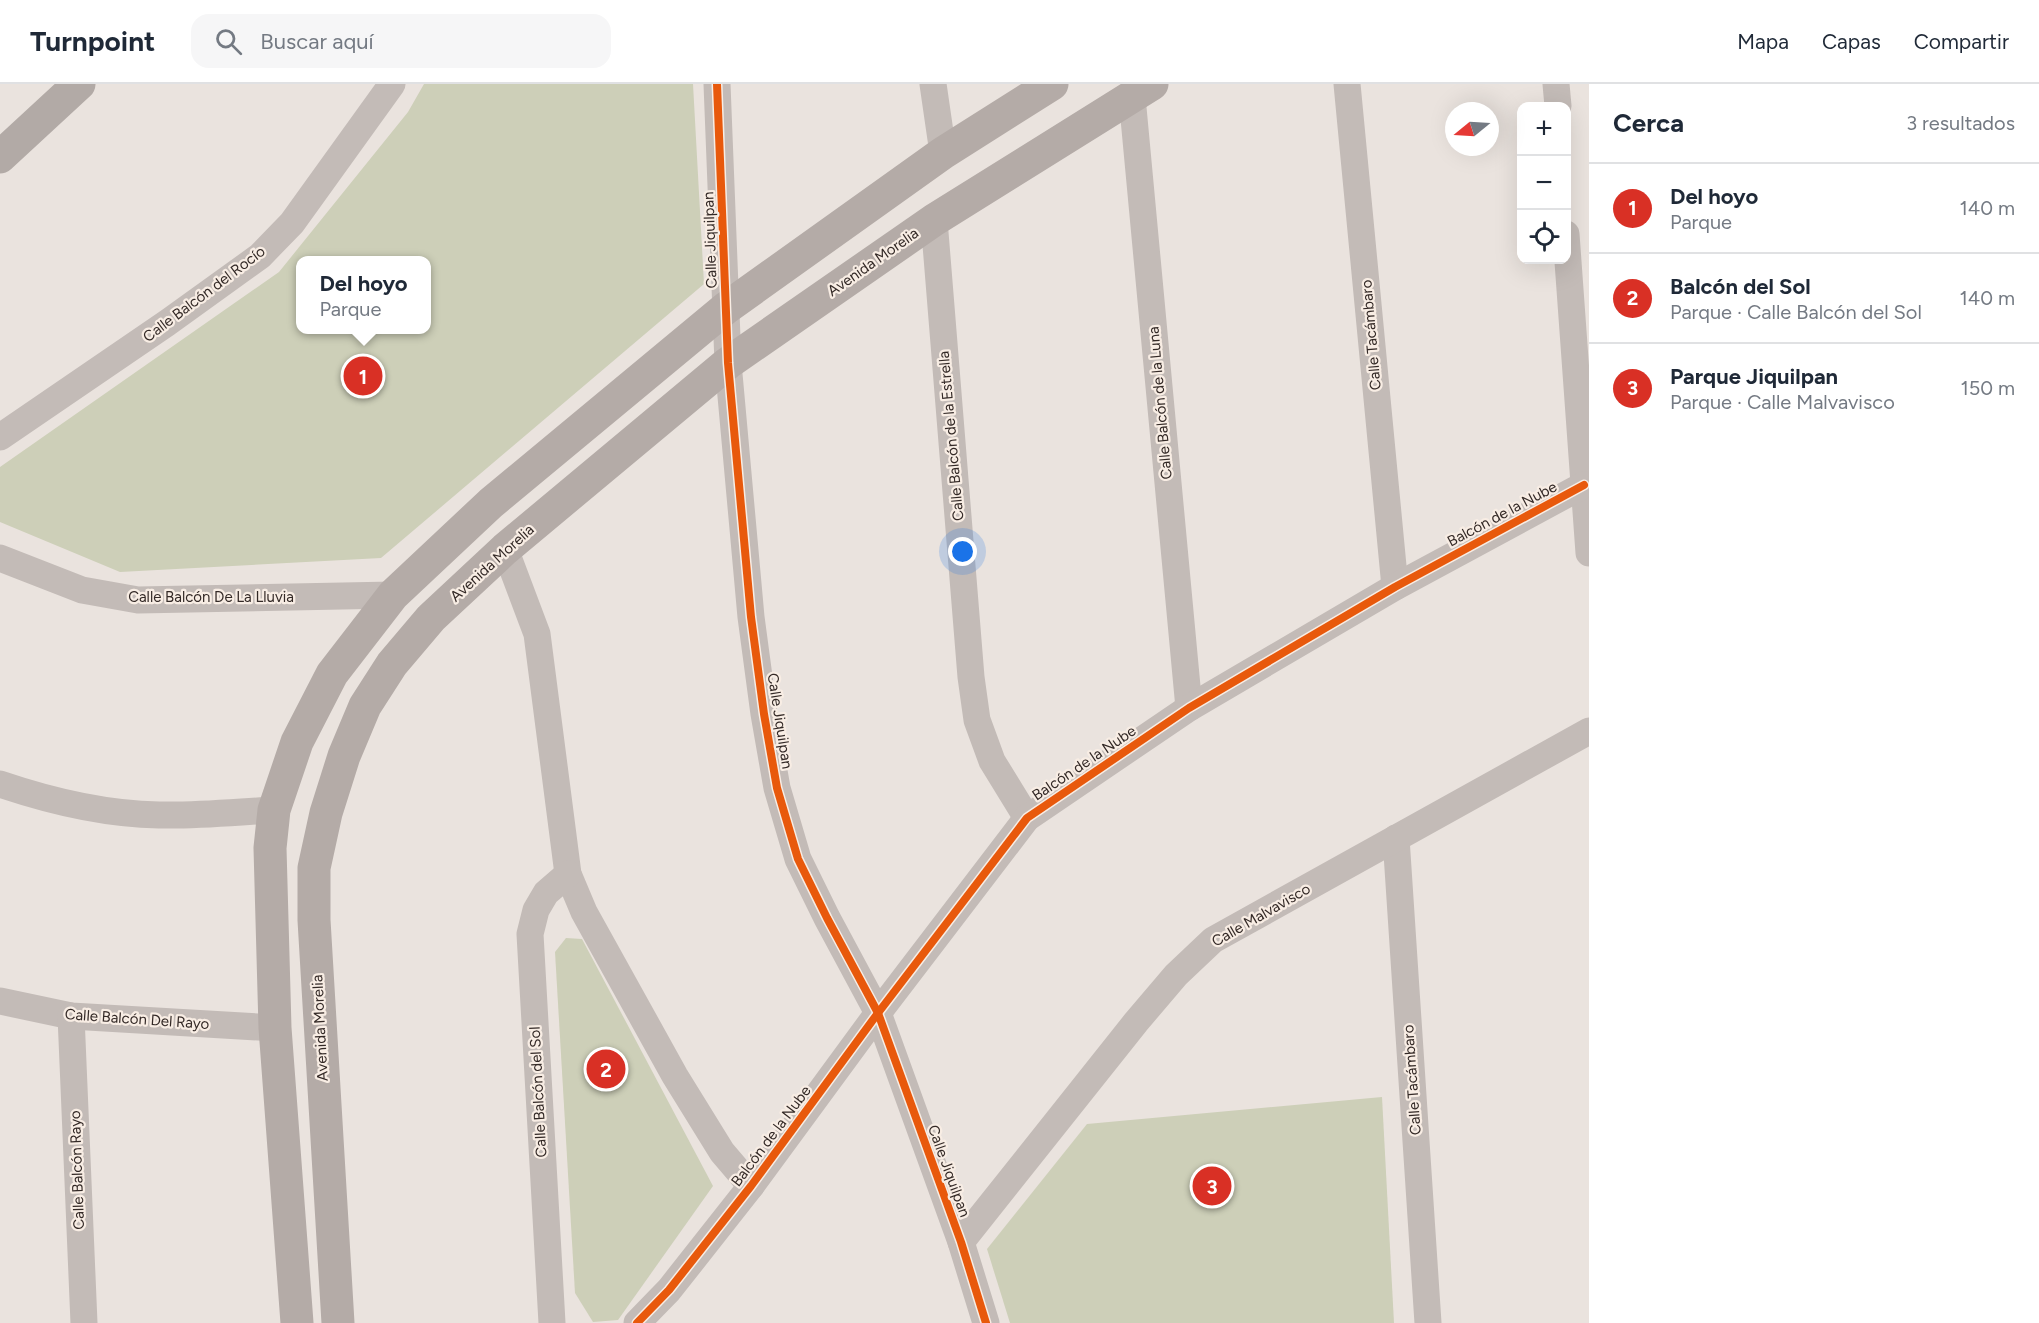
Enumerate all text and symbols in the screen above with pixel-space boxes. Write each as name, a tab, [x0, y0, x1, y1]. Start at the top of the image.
search box	[191, 14, 611, 68]
text: Turnpoint	[30, 24, 155, 58]
icon: search	[212, 25, 245, 58]
text: Buscar aquí	[260, 28, 374, 55]
text: Mapa	[1737, 29, 1789, 54]
text: Capas	[1822, 29, 1881, 54]
text: Compartir	[1914, 29, 2009, 54]
north arrow	[1445, 102, 1499, 156]
map controls	[1517, 102, 1571, 264]
button: +	[1517, 102, 1571, 156]
text: Cerca	[1613, 107, 1684, 139]
text: 3 resultados	[1906, 111, 2015, 135]
button: −	[1517, 156, 1571, 210]
text: Del hoyo	[1670, 183, 1758, 210]
street label: Calle Jiquilpan	[699, 191, 721, 289]
text: 1	[1628, 196, 1637, 220]
text: 140 m	[1960, 196, 2015, 220]
button: locate	[1517, 210, 1571, 264]
text: Parque	[1670, 210, 1732, 234]
street label: Avenida Morelia	[824, 224, 922, 300]
street label: Calle Balcón del Rocío	[139, 242, 269, 346]
popup	[296, 256, 431, 334]
text: Del hoyo	[319, 270, 408, 297]
text: Balcón del Sol	[1670, 273, 1811, 300]
street label: Calle Tacámbaro	[1357, 279, 1385, 391]
text: 2	[1627, 286, 1638, 310]
text: 140 m	[1960, 286, 2015, 310]
text: Parque	[319, 297, 381, 321]
text: Parque · Calle Balcón del Sol	[1670, 300, 1922, 324]
street label: Calle Balcón de la Luna	[1144, 326, 1176, 480]
street label: Calle Balcón de la Estrella	[935, 350, 967, 522]
pin: 1	[344, 354, 382, 398]
text: Parque Jiquilpan	[1670, 363, 1838, 390]
text: 3	[1627, 376, 1638, 400]
text: 150 m	[1960, 376, 2015, 400]
text: Parque · Calle Malvavisco	[1670, 390, 1895, 414]
street label: Balcón de la Nube	[1444, 478, 1560, 550]
street label: Avenida Morelia	[446, 521, 538, 605]
your location	[948, 537, 977, 566]
street label: Calle Balcón De La Lluvia	[128, 588, 294, 606]
street label: Calle Jiquilpan	[764, 672, 796, 770]
street label: Balcón de la Nube	[1029, 722, 1139, 804]
street label: Calle Malvavisco	[1208, 879, 1314, 951]
street label: Avenida Morelia	[308, 974, 332, 1082]
street label: Calle Balcón Del Rayo	[64, 1005, 210, 1033]
street label: Calle Tacámbaro	[1399, 1024, 1425, 1136]
street label: Calle Balcón del Sol	[526, 1026, 550, 1158]
pin: 2	[586, 1046, 626, 1092]
street label: Balcón de la Nube	[727, 1082, 815, 1190]
street label: Calle Balcón Rayo	[66, 1110, 88, 1230]
street label: Calle Jiquilpan	[924, 1122, 974, 1220]
pin: 3	[1192, 1164, 1232, 1208]

